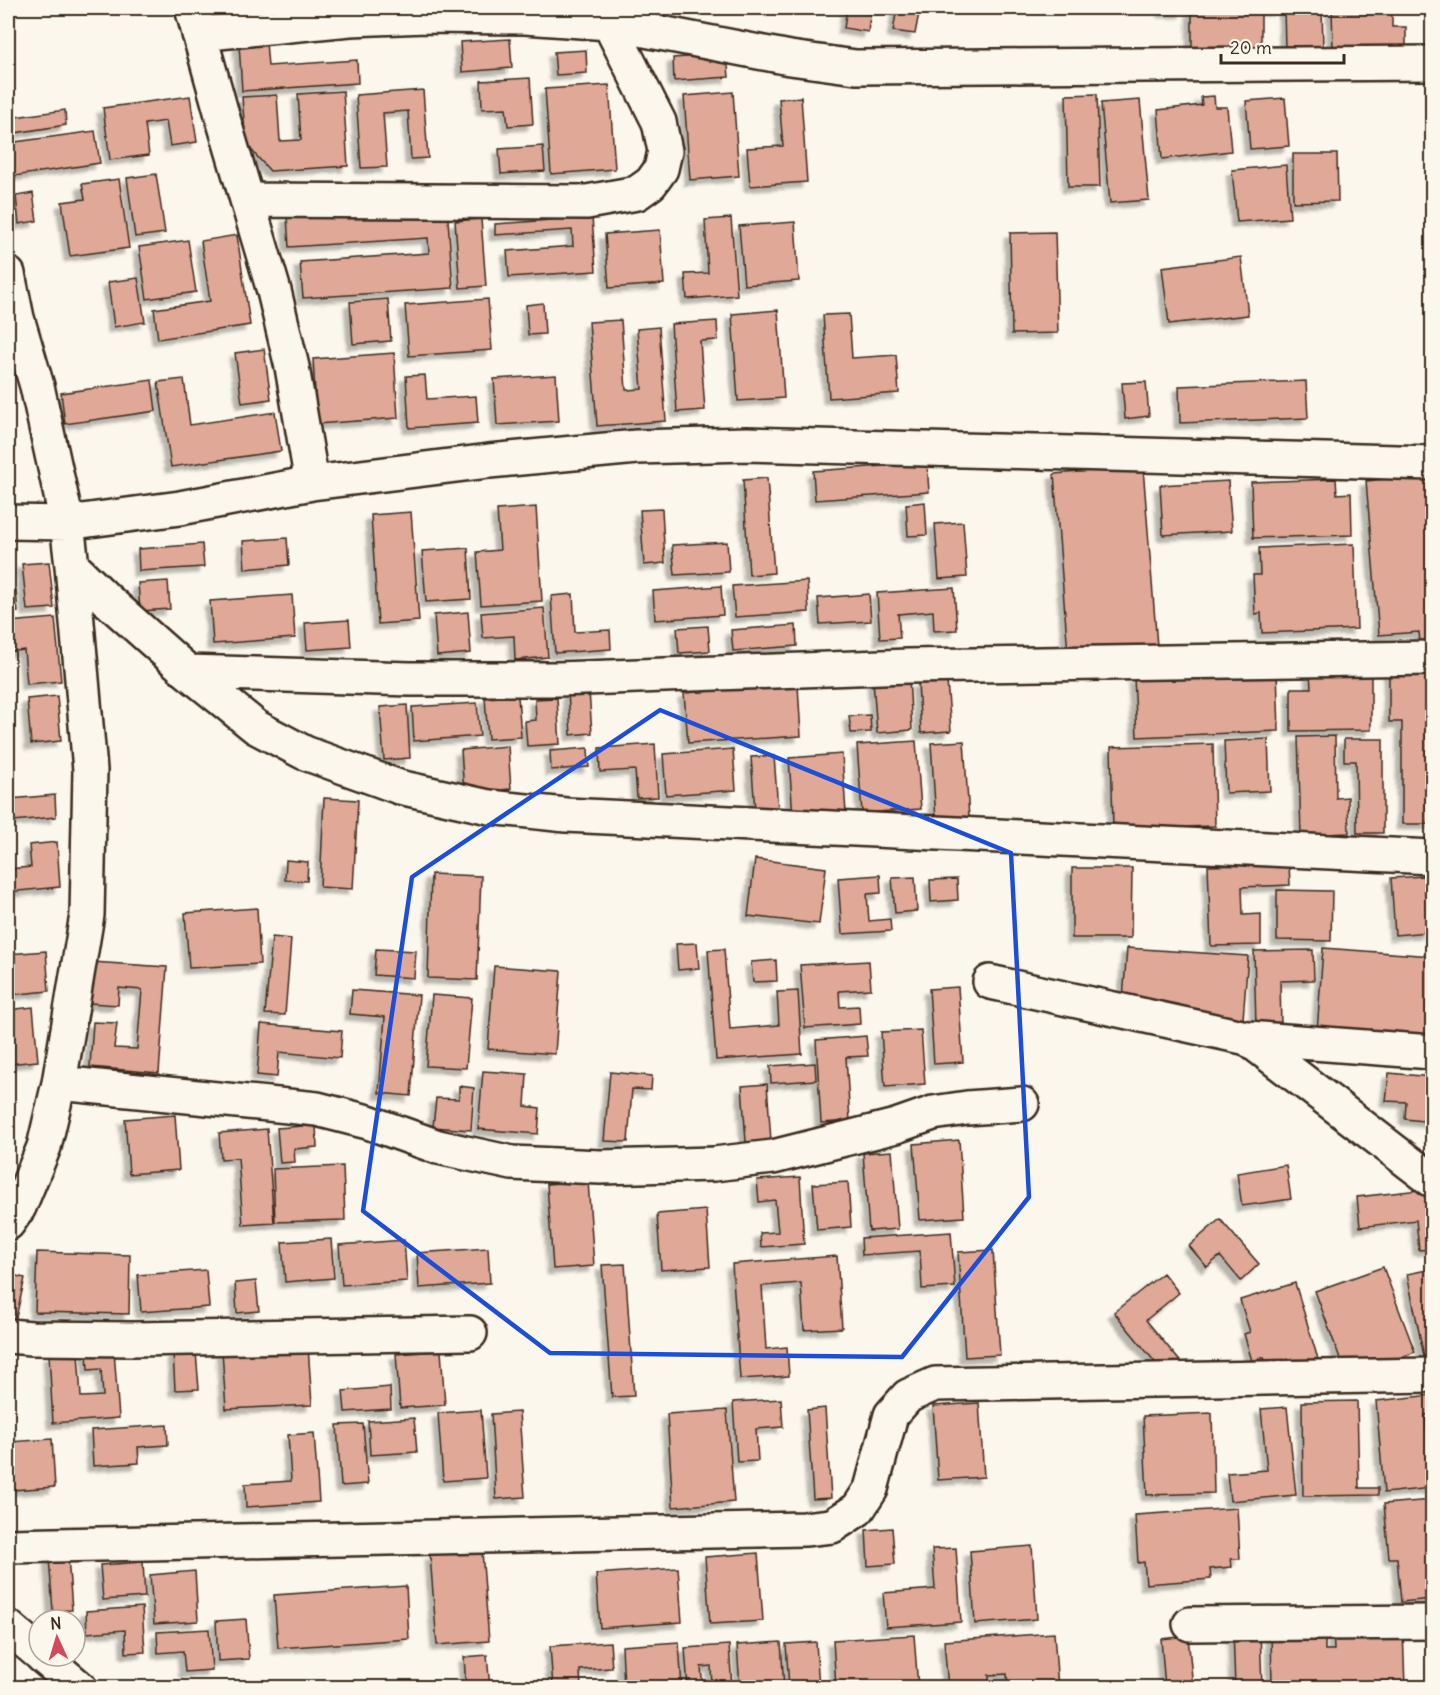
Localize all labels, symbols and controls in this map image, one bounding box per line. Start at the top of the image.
scale bar [1221,27,1344,65]
text: 20 m [1230,36,1272,59]
north arrow [27,1608,87,1668]
text: N [50,1613,62,1633]

